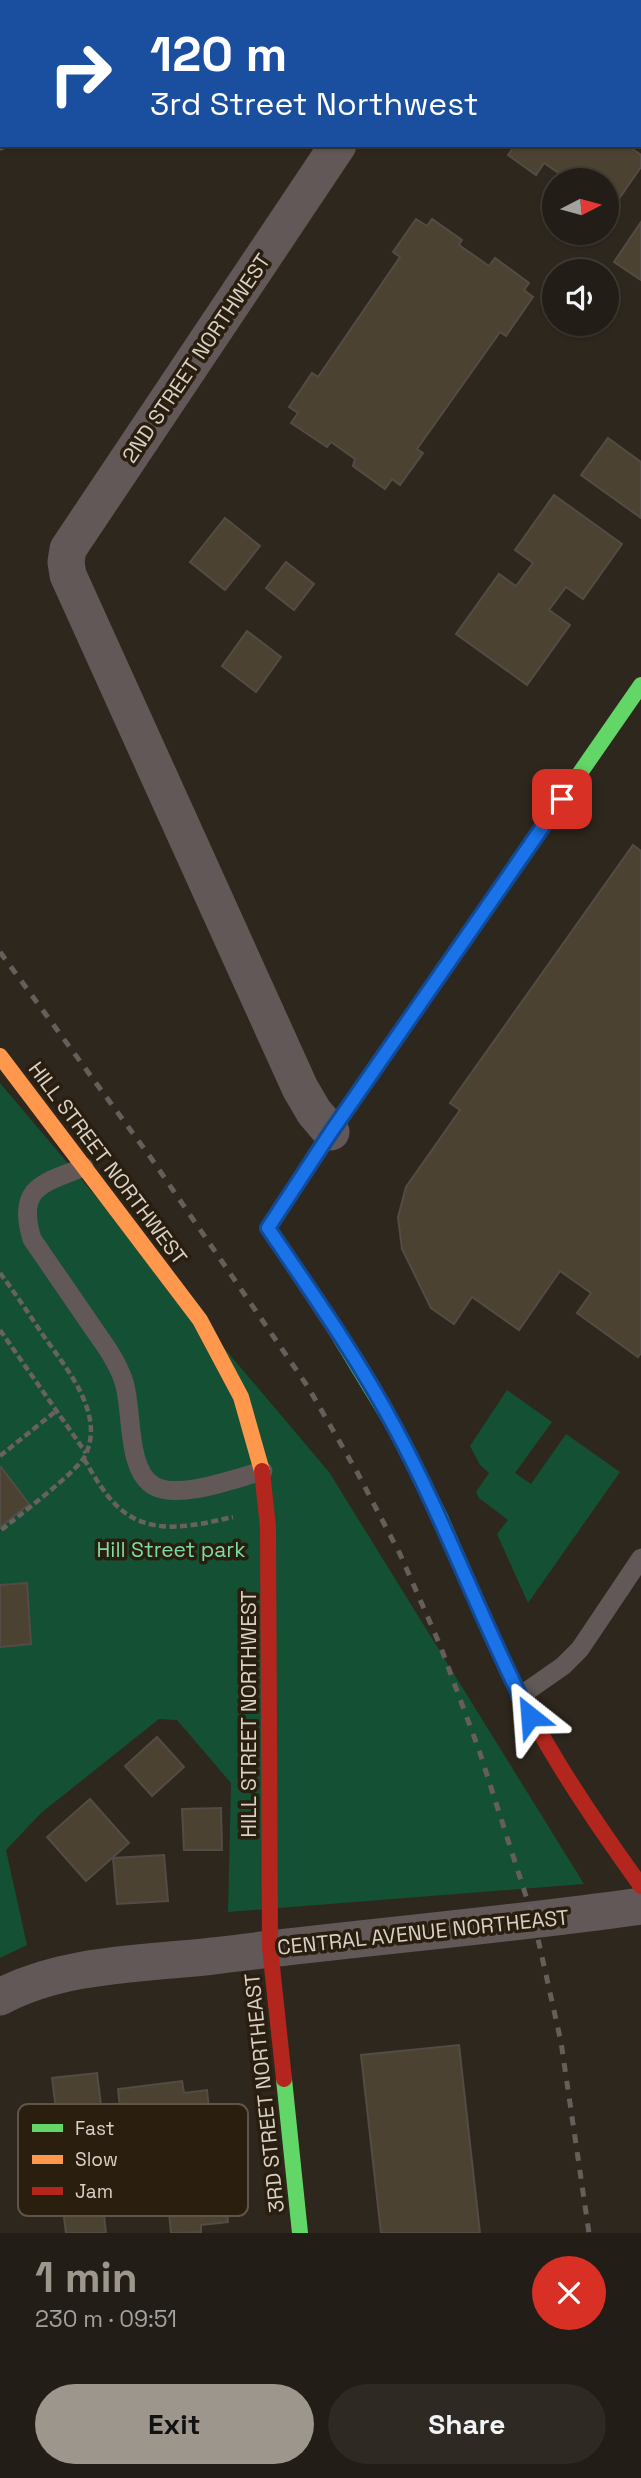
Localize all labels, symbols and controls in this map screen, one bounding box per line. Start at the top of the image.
text: 120 m [150,23,287,85]
icon: right [35,28,126,119]
text: 3rd Street Northwest [150,84,478,124]
north arrow [542,168,620,245]
map controls [542,168,619,336]
street label: 2ND STREET NORTHWEST [116,248,276,468]
button: sound [542,259,619,336]
pin [532,769,592,829]
icon: arrive [543,780,581,818]
street label: HILL STREET NORTHWEST [23,1056,193,1270]
park label: Hill Street park [97,1536,246,1563]
street label: HILL STREET NORTHWEST [235,1590,262,1838]
position arrow [493,1679,567,1753]
street label: CENTRAL AVENUE NORTHEAST [276,1903,570,1961]
street label: 3RD STREET NORTHEAST [238,1972,290,2214]
legend [18,2104,248,2216]
text: Fast [75,2116,115,2141]
text: Slow [75,2147,118,2172]
text: Jam [75,2179,113,2204]
text: 1 min [35,2251,138,2304]
button: close [532,2256,606,2330]
text: 230 m · 09:51 [35,2304,177,2334]
button: Exit [35,2384,314,2464]
button: Share [328,2384,606,2464]

